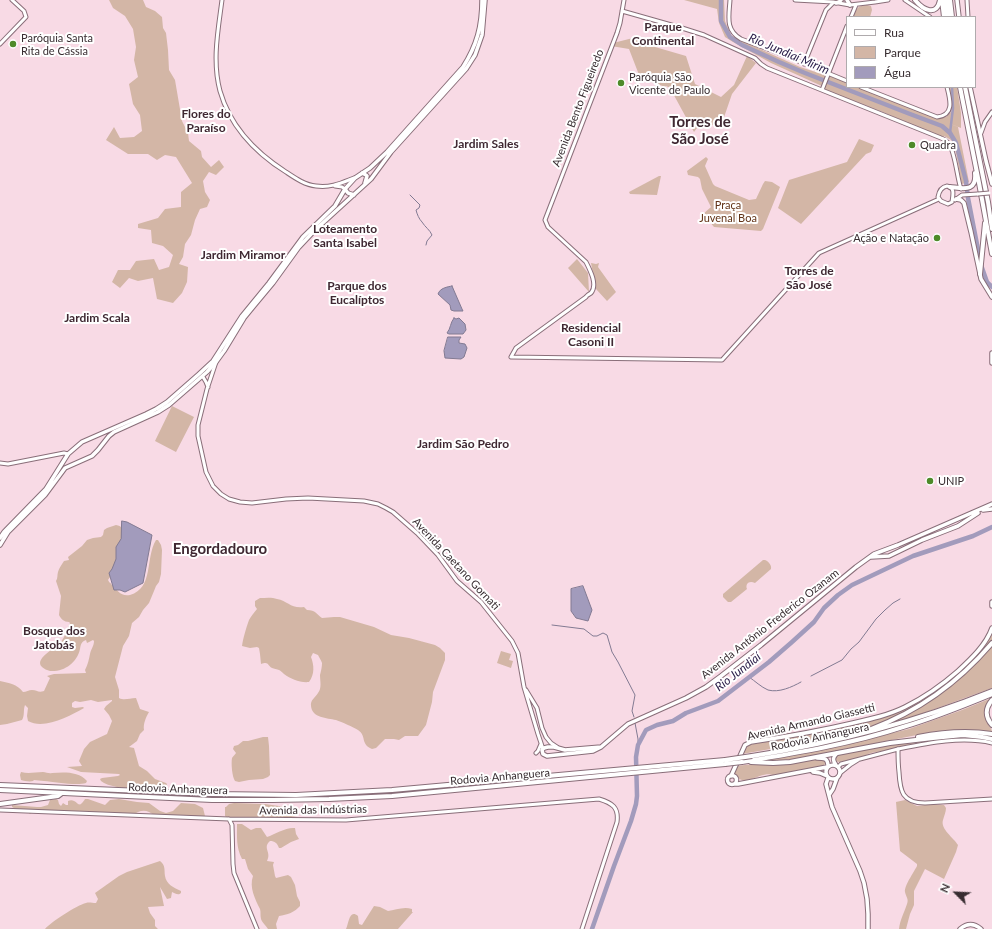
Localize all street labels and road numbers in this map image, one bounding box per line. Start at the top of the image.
street label: Avenida Bento Figueiredo [550,47,606,169]
street label: Avenida Caetano Gornati [410,515,502,613]
street label: Avenida Antônio Frederico Ozanam [699,566,841,682]
street label: Avenida Armando Giassetti [746,701,876,743]
street label: Rodovia Anhanguera [770,720,870,754]
street label: Rodovia Anhanguera [450,766,550,788]
street label: Rodovia Anhanguera [128,781,228,797]
street label: Avenida das Indústrias [259,802,367,818]

